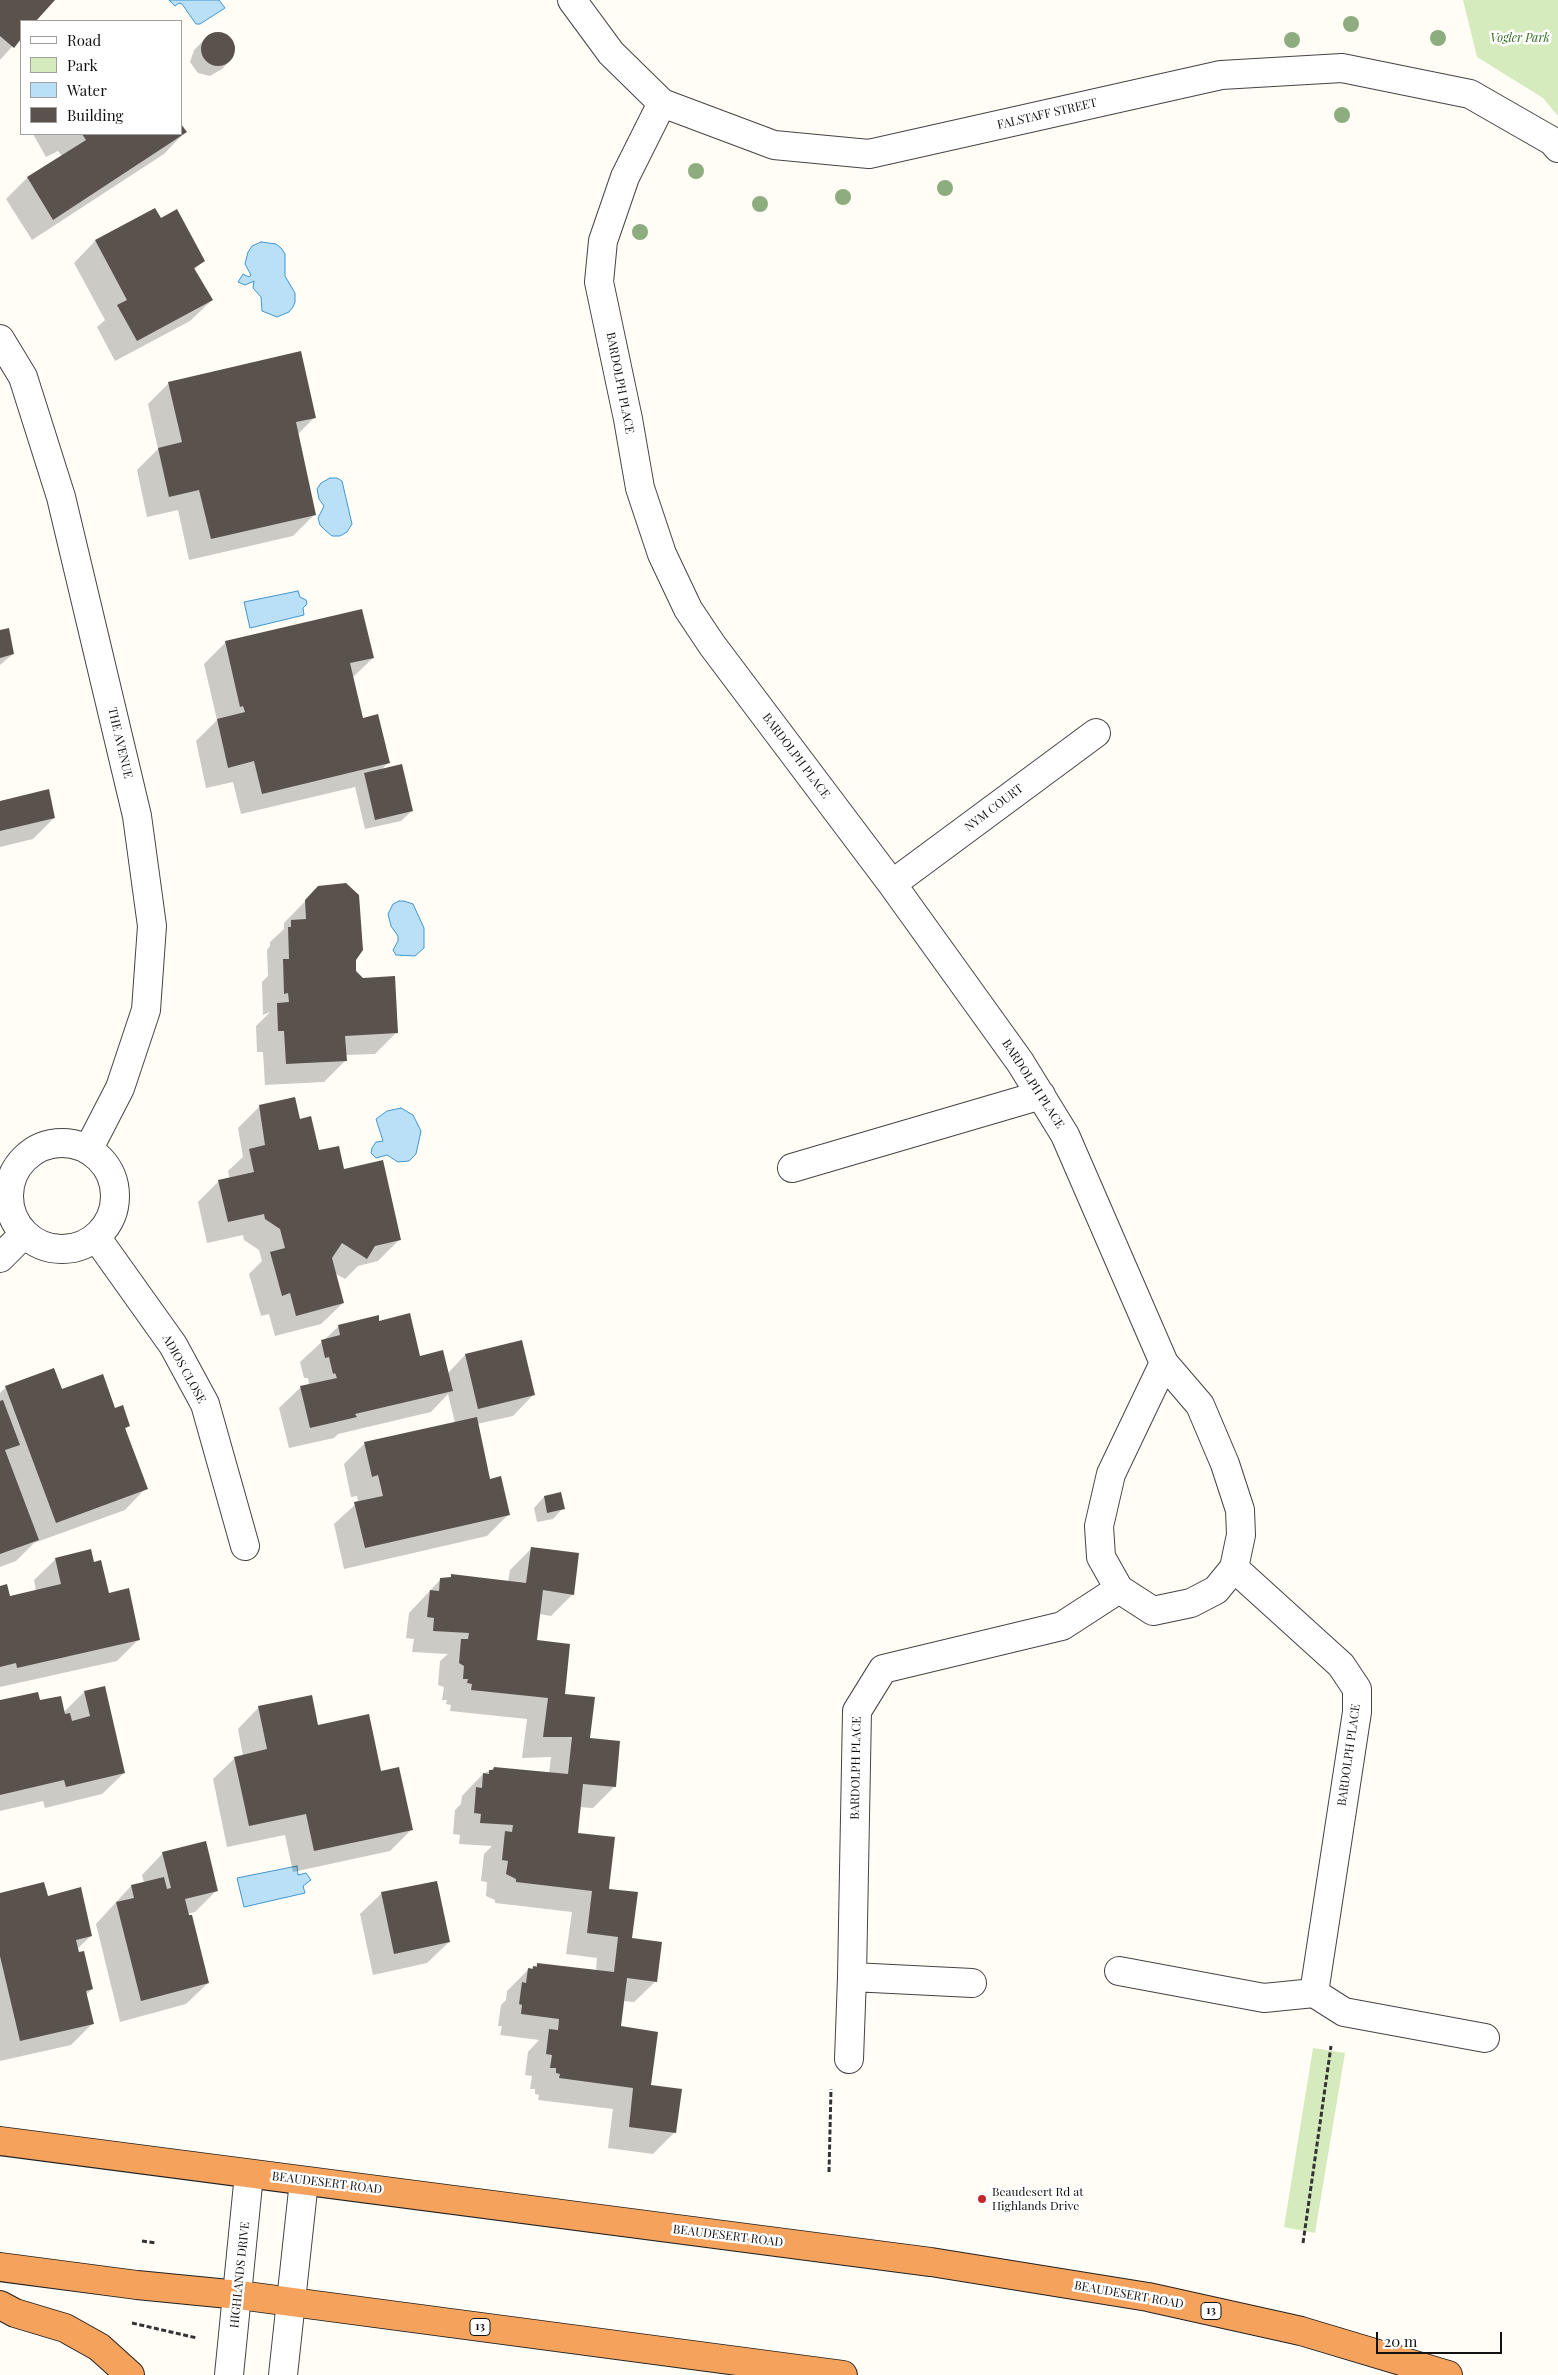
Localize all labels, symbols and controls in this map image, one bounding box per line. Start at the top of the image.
legend [20,20,182,135]
text: Road [67,30,101,50]
park label: Vogler Park [1490,31,1550,45]
text: Park [67,55,98,75]
text: Water [67,80,107,100]
street label: FALSTAFF STREET [996,96,1098,132]
text: Building [67,105,123,125]
street label: BARDOLPH PLACE [603,331,637,435]
street label: THE AVENUE [105,706,135,780]
street label: BARDOLPH PLACE [759,710,833,802]
street label: NYM COURT [962,781,1026,835]
street label: BARDOLPH PLACE [999,1037,1067,1131]
street label: ADIOS CLOSE [159,1332,209,1406]
street label: BARDOLPH PLACE [1335,1703,1363,1807]
street label: BARDOLPH PLACE [848,1716,864,1820]
street label: BEAUDESERT ROAD [271,2169,383,2197]
place label: Beaudesert Rd at Highlands Drive [992,2185,1084,2213]
marker: Beaudesert Rd at Highlands Drive [976,2193,988,2205]
street label: HIGHLANDS DRIVE [227,2221,253,2329]
street label: BEAUDESERT ROAD [672,2222,784,2250]
street label: BEAUDESERT ROAD [1073,2278,1185,2312]
road number: 13 [1201,2302,1221,2320]
road number: 13 [470,2318,490,2336]
scale bar [1378,2322,1504,2354]
text: 20 m [1384,2331,1417,2351]

